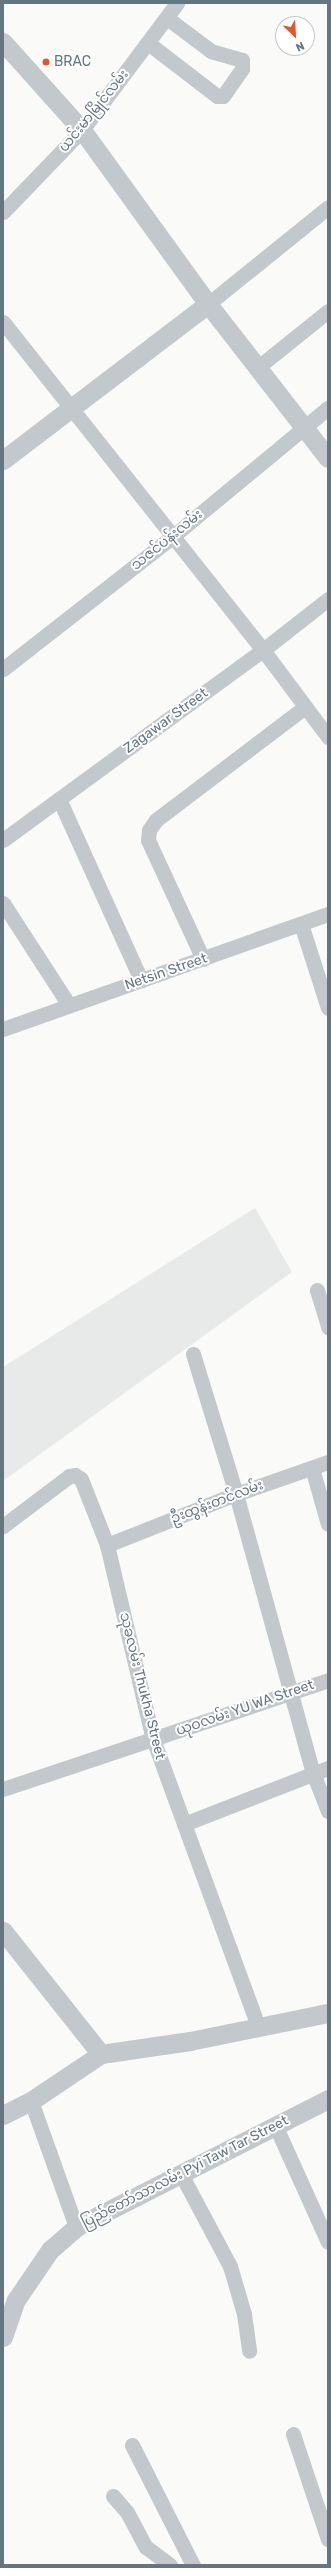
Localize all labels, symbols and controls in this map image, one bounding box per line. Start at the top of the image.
north arrow [275,16,315,56]
text: N [294,39,306,54]
place label: BRAC [54,54,91,70]
marker: BRAC [41,57,51,67]
street label: ယင်းမာမြိုင်လမ်း [56,66,132,156]
street label: သဇင်ပန်းလမ်း [128,506,206,574]
street label: Zagawar Street [121,685,211,757]
street label: Netsin Street [123,950,209,994]
street label: ဦးထွန်းတင်လမ်း [168,1477,266,1527]
street label: သုခလမ်း Thukha Street [116,1611,168,1761]
street label: ယုဝလမ်း YU WA Street [174,1676,316,1740]
street label: ပြည်တော်သာလမ်း Pyi Taw Tar Street [78,2112,292,2232]

